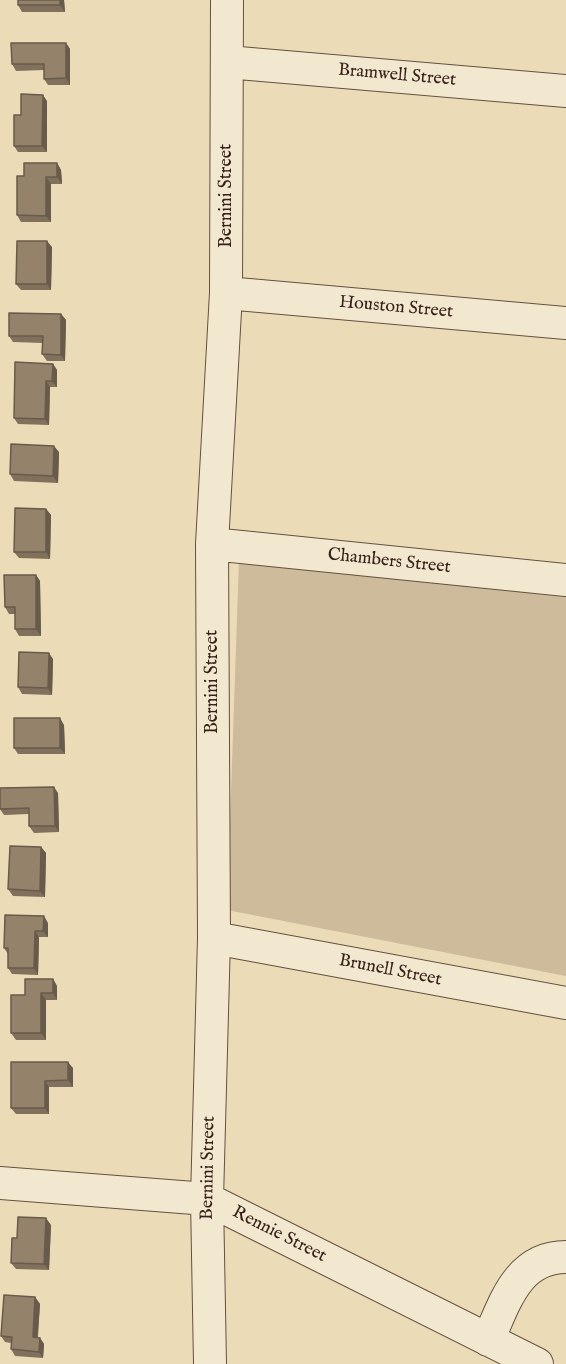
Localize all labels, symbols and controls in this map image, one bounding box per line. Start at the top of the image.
street label: Bramwell Street [337,60,457,92]
street label: Bernini Street [216,144,238,248]
street label: Houston Street [338,292,454,324]
street label: Chambers Street [326,545,452,579]
street label: Bernini Street [202,630,224,734]
street label: Brunell Street [337,950,443,992]
street label: Bernini Street [197,1116,221,1220]
street label: Rennie Street [228,1202,330,1268]

